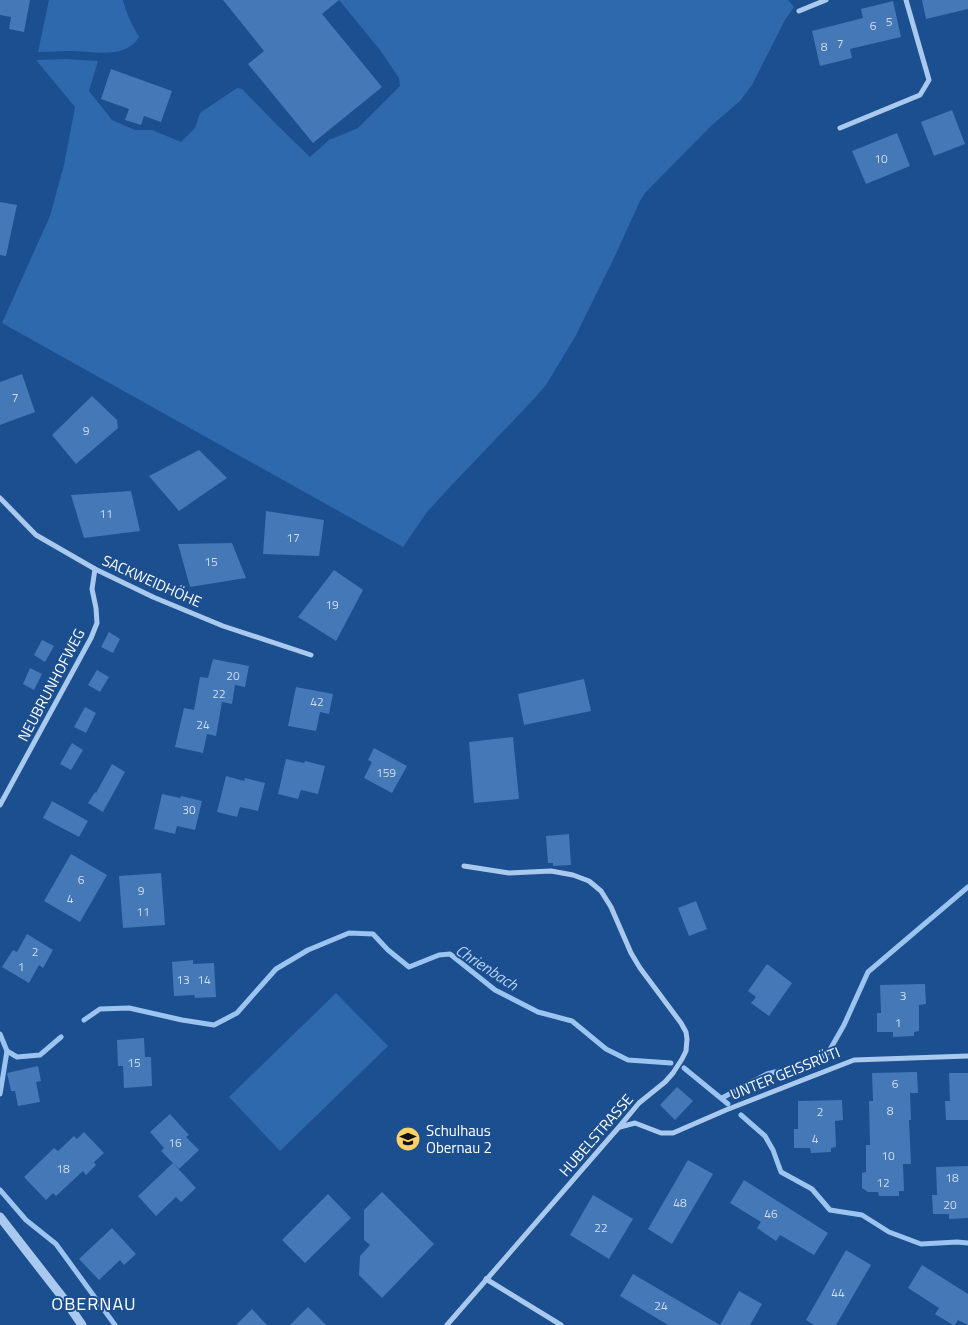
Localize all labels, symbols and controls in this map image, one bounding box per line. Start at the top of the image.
house number: 5 [886,12,893,31]
house number: 6 [870,16,877,35]
house number: 7 [837,34,843,53]
house number: 8 [821,37,828,56]
house number: 10 [874,149,888,168]
house number: 7 [12,388,18,407]
house number: 9 [83,421,90,440]
house number: 11 [99,504,113,523]
house number: 17 [286,528,300,547]
street label: SACKWEIDHÖHE [99,549,205,613]
house number: 15 [204,552,218,571]
house number: 19 [325,595,339,614]
street label: NEUBRUNHOFWEG [12,624,90,746]
house number: 20 [226,666,240,685]
house number: 22 [212,684,226,703]
house number: 42 [310,692,324,711]
house number: 24 [196,715,210,734]
house number: 159 [376,763,396,782]
house number: 30 [182,800,196,819]
house number: 6 [78,870,85,889]
house number: 9 [138,881,145,900]
house number: 4 [67,889,74,908]
house number: 11 [136,902,150,921]
water label: Chrienbach [451,938,524,997]
house number: 2 [32,942,38,961]
house number: 1 [18,957,24,976]
house number: 13 [176,970,190,989]
house number: 14 [197,970,211,989]
house number: 3 [900,986,906,1005]
house number: 1 [895,1013,901,1032]
street label: UNTER GEISSRÜTI [727,1041,843,1105]
house number: 15 [127,1053,141,1072]
house number: 6 [892,1074,899,1093]
street label: HUBELSTRASSE [554,1089,638,1181]
house number: 8 [887,1101,894,1120]
house number: 2 [817,1102,823,1121]
place label: Schulhaus Obernau 2 [426,1119,492,1159]
school or university icon: Schulhaus Obernau 2 [395,1126,421,1152]
house number: 4 [812,1129,819,1148]
house number: 16 [168,1133,182,1152]
house number: 10 [881,1146,895,1165]
house number: 18 [56,1159,70,1178]
house number: 18 [945,1168,959,1187]
house number: 12 [876,1173,890,1192]
house number: 48 [673,1193,687,1212]
house number: 20 [943,1195,957,1214]
house number: 46 [764,1204,778,1223]
house number: 22 [594,1218,608,1237]
house number: 44 [831,1283,845,1302]
district label: OBERNAU [51,1290,137,1317]
house number: 24 [654,1296,668,1315]

